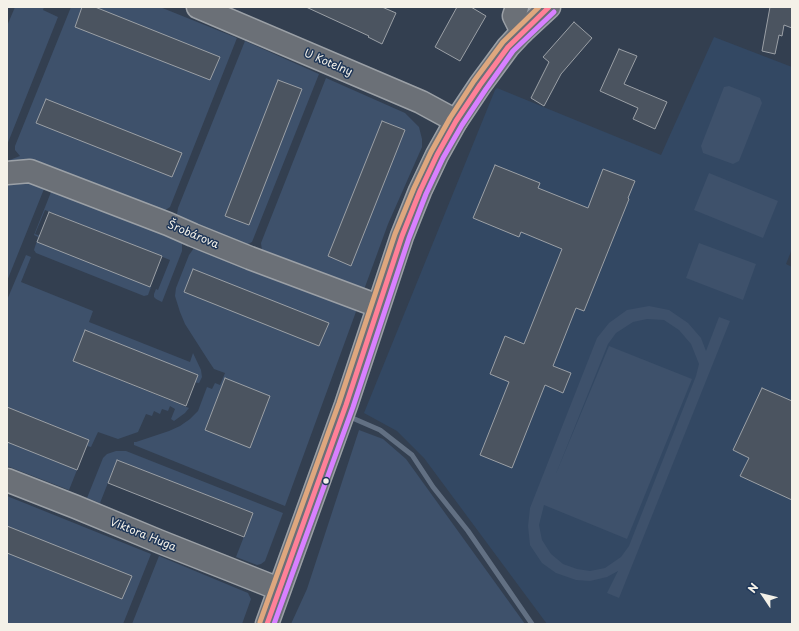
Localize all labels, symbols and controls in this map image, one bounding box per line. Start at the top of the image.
street label: U Kotelny [302,47,354,79]
street label: Šrobárova [165,218,221,252]
unlabelled marker [321,476,331,486]
street label: Viktora Huga [108,516,178,554]
north arrow [743,575,783,615]
text: N [743,579,762,596]

